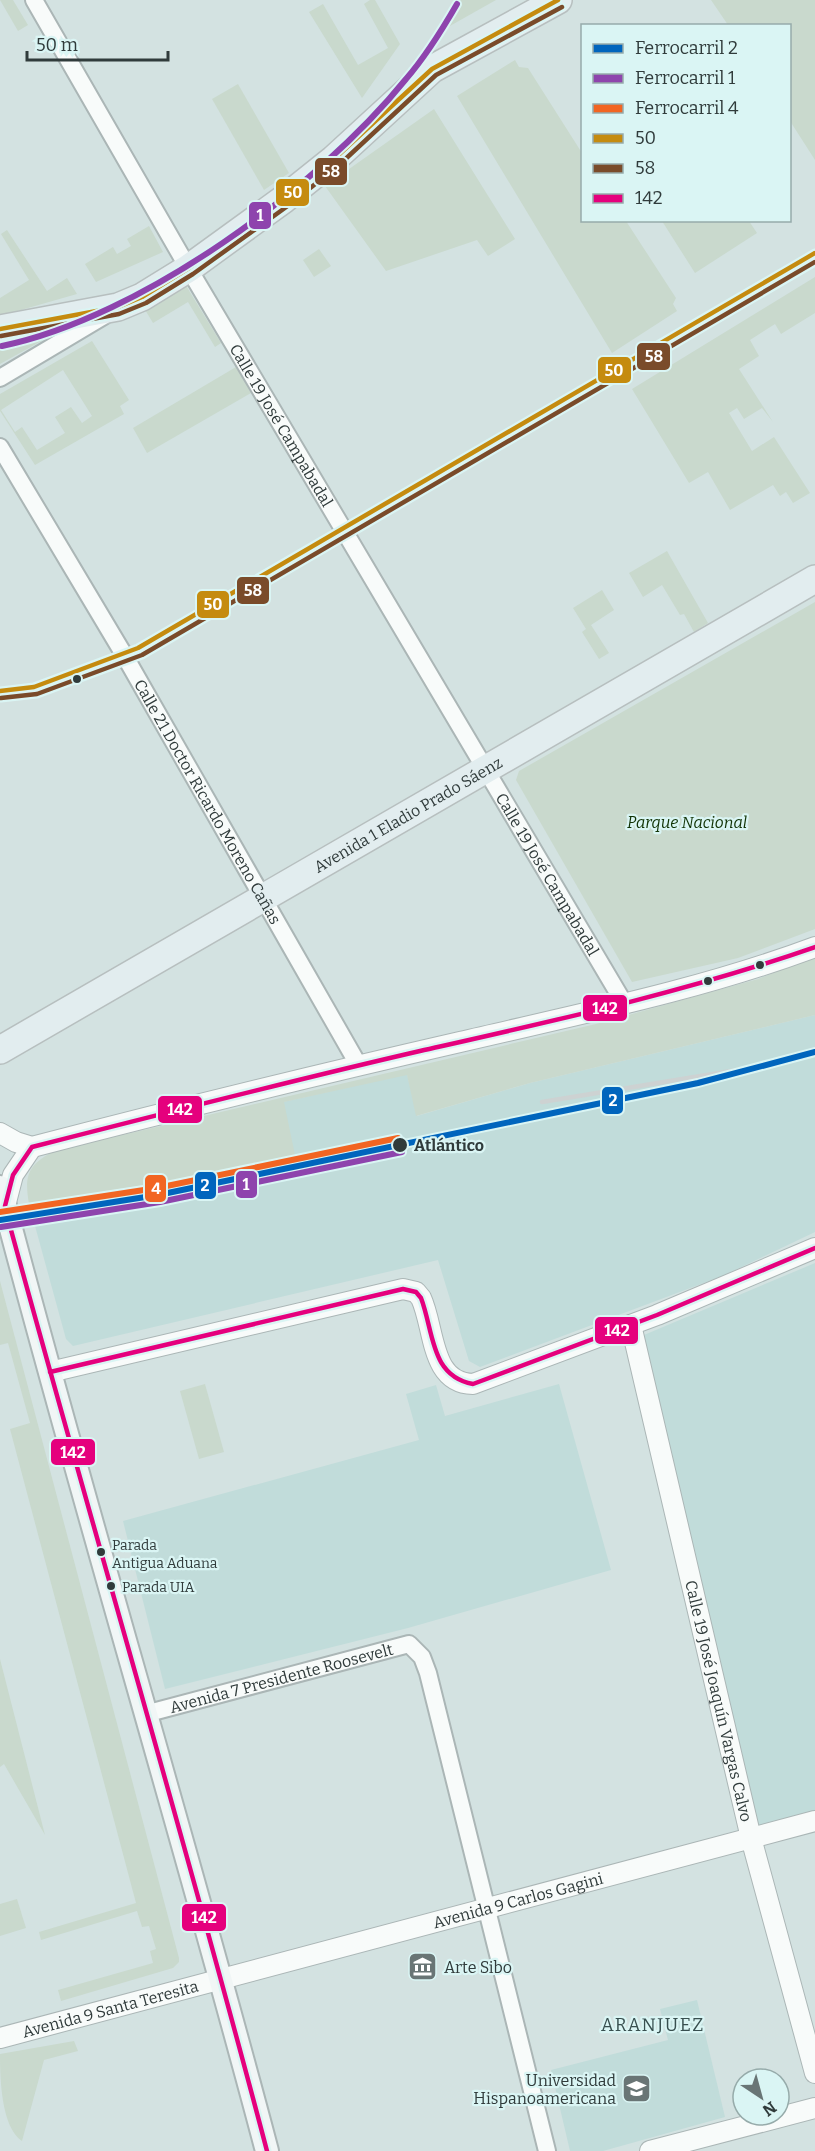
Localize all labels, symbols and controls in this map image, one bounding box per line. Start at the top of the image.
scale bar [27,24,168,62]
legend [581,24,791,222]
text: 50 m [36,34,78,56]
text: Ferrocarril 2 [635,37,738,59]
text: Ferrocarril 1 [635,67,736,89]
text: Ferrocarril 4 [635,97,739,119]
text: 50 [635,127,656,149]
line badge: 58 [314,157,348,186]
text: 58 [635,157,655,179]
text: 58 [322,162,340,181]
line badge: 50 [275,178,310,207]
text: 50 [284,183,302,202]
text: 142 [635,187,663,209]
line badge: 1 [248,201,272,230]
text: 1 [257,206,264,225]
street label: Calle 19 José Campabadal [225,341,337,511]
line badge: 58 [636,342,671,371]
text: 58 [645,347,663,366]
line badge: 50 [597,356,632,384]
text: 50 [605,361,623,380]
line badge: 58 [236,576,270,605]
text: 58 [244,581,262,600]
line badge: 50 [196,590,230,619]
text: 50 [204,595,222,614]
unlabelled marker [71,673,83,685]
street label: Calle 21 Doctor Ricardo Moreno Cañas [130,676,285,928]
street label: Avenida 1 Eladio Prado Sáenz [310,753,506,877]
street label: Calle 19 José Campabadal [492,790,603,960]
park label: Parque Nacional [627,813,747,832]
unlabelled marker [754,959,766,971]
unlabelled marker [702,975,714,987]
line badge: 142 [582,994,628,1022]
text: 142 [592,999,618,1018]
line badge: 2 [601,1086,624,1115]
text: 2 [608,1091,618,1110]
line badge: 142 [157,1095,203,1124]
text: 142 [167,1100,193,1119]
marker: Atlántico [391,1136,409,1154]
place label: Atlántico [414,1136,484,1155]
line badge: 1 [235,1170,258,1199]
line badge: 2 [194,1171,217,1200]
line badge: 4 [144,1174,167,1203]
text: 1 [243,1175,250,1194]
text: 2 [200,1176,210,1195]
text: 4 [151,1179,161,1198]
line badge: 142 [594,1316,639,1345]
text: 142 [604,1321,630,1340]
line badge: 142 [50,1438,96,1466]
text: 142 [60,1443,86,1462]
place label: Parada Antigua Aduana [112,1537,218,1572]
marker: Parada Antigua Aduana [95,1546,107,1558]
street label: Calle 19 José Joaquín Vargas Calvo [681,1578,756,1824]
place label: Parada UIA [122,1579,195,1596]
marker: Parada UIA [105,1580,117,1592]
street label: Avenida 7 Presidente Roosevelt [168,1640,395,1717]
street label: Avenida 9 Carlos Gagini [431,1869,605,1932]
line badge: 142 [181,1903,227,1932]
text: 142 [191,1908,217,1927]
museum icon: Arte Sibo [407,1951,439,1983]
place label: Arte Sibo [444,1958,512,1977]
street label: Avenida 9 Santa Teresita [20,1977,201,2042]
district label: ARANJUEZ [601,2014,705,2036]
north arrow [731,2067,791,2127]
place label: Universidad Hispanoamericana [473,2071,617,2108]
school or university icon: Universidad Hispanoamericana [621,2073,653,2105]
text: N [759,2097,780,2120]

